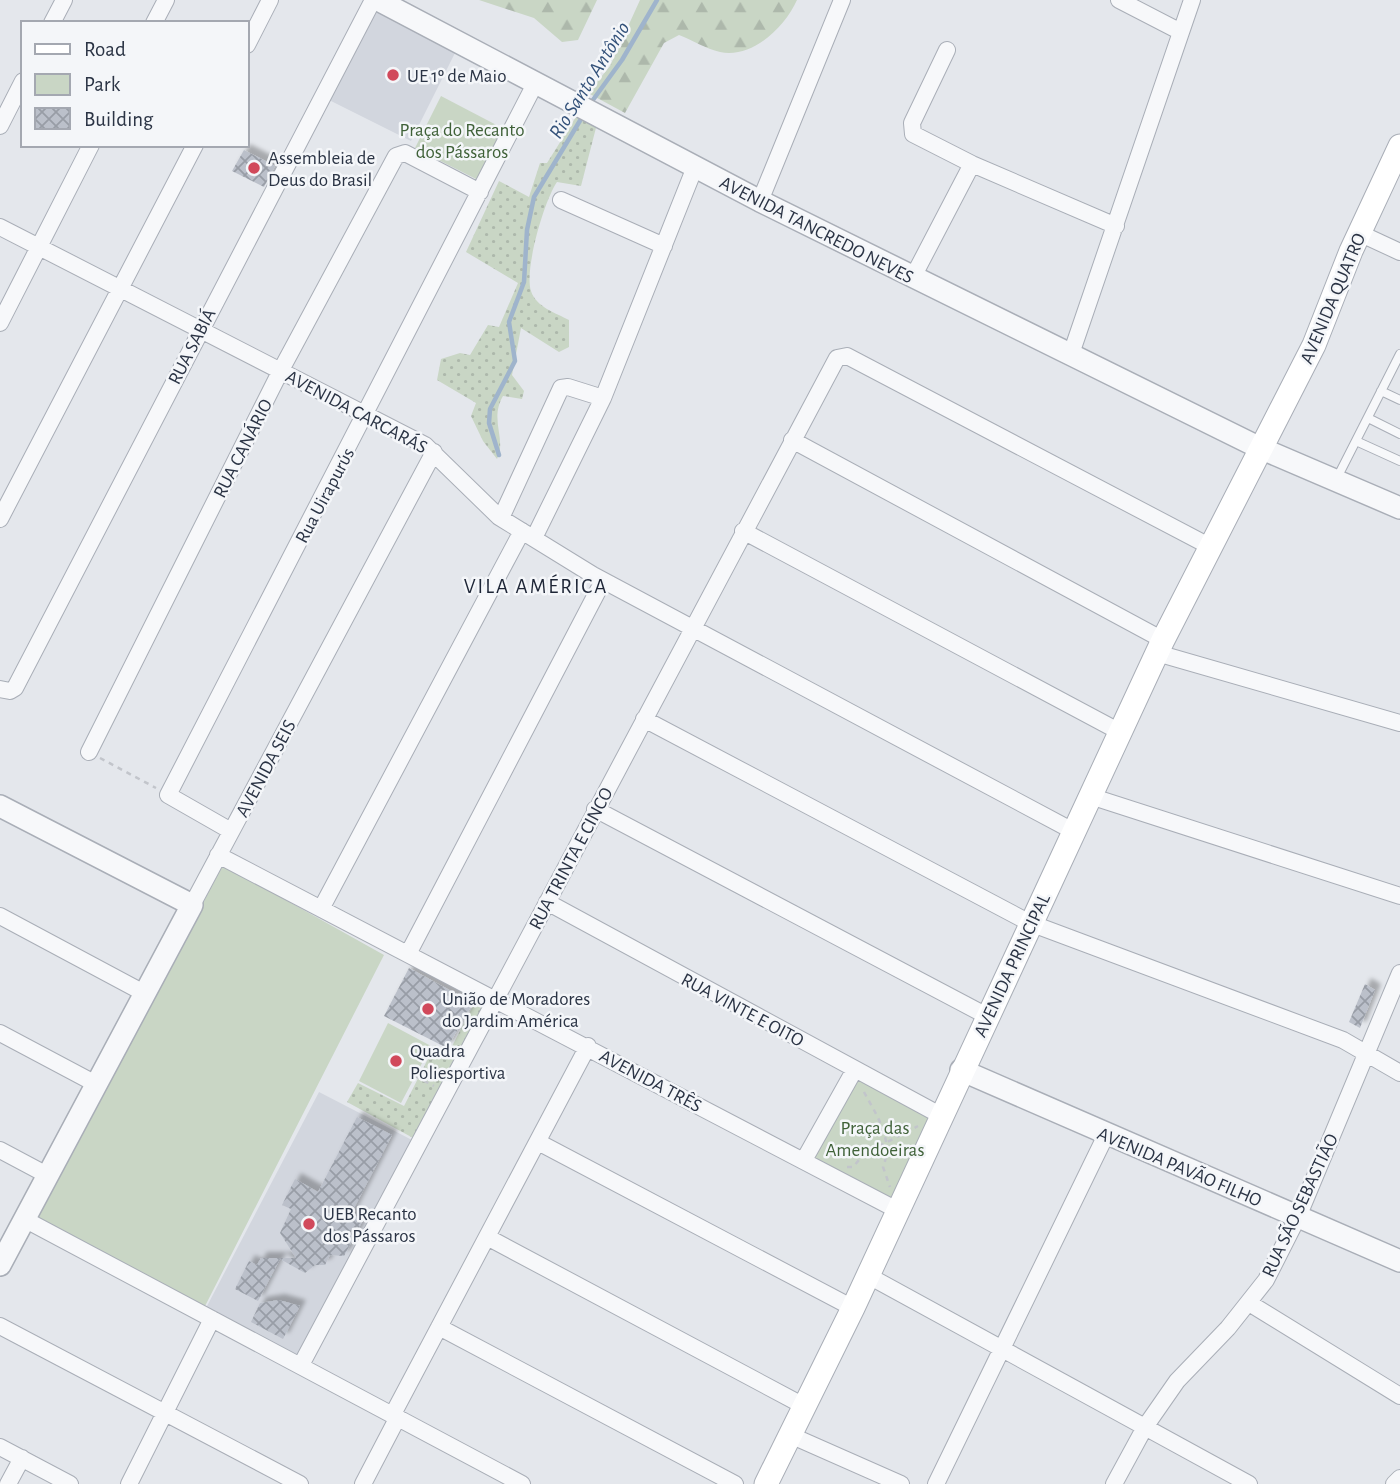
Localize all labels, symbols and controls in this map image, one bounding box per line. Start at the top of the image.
water label: Rio Santo Antônio [545,18,634,142]
legend [21,21,248,147]
text: Road [84,39,126,60]
marker: UE 1º de Maio [385,67,401,83]
place label: UE 1º de Maio [407,67,507,86]
text: Park [84,74,121,95]
text: Building [84,109,154,130]
park label: Praça do Recanto dos Pássaros [400,121,524,162]
place label: Assembleia de Deus do Brasil [268,149,375,190]
marker: Assembleia de Deus do Brasil [246,160,262,176]
street label: AVENIDA TANCREDO NEVES [716,173,916,288]
street label: AVENIDA QUATRO [1297,230,1369,367]
street label: RUA SABIÁ [163,305,219,388]
street label: AVENIDA CARCARÁS [282,365,431,458]
street label: RUA CANÁRIO [209,395,276,501]
street label: Rua Uirapurύs [292,445,358,546]
district label: VILA AMÉRICA [464,574,608,597]
street label: AVENIDA SEIS [233,717,300,820]
street label: RUA TRINTA E CINCO [526,785,617,933]
street label: AVENIDA PRINCIPAL [971,891,1054,1040]
street label: RUA VINTE E OITO [678,970,807,1051]
place label: União de Moradores do Jardim América [442,990,590,1031]
marker: União de Moradores do Jardim América [420,1001,436,1017]
place label: Quadra Poliesportiva [410,1042,506,1083]
street label: AVENIDA TRÊS [596,1045,705,1116]
marker: Quadra Poliesportiva [388,1053,404,1069]
park label: Praça das Amendoeiras [826,1119,924,1160]
street label: AVENIDA PAVÃO FILHO [1095,1122,1265,1211]
street label: RUA SÃO SEBASTIÃO [1257,1130,1342,1280]
place label: UEB Recanto dos Pássaros [323,1205,417,1246]
marker: UEB Recanto dos Pássaros [301,1216,317,1232]

